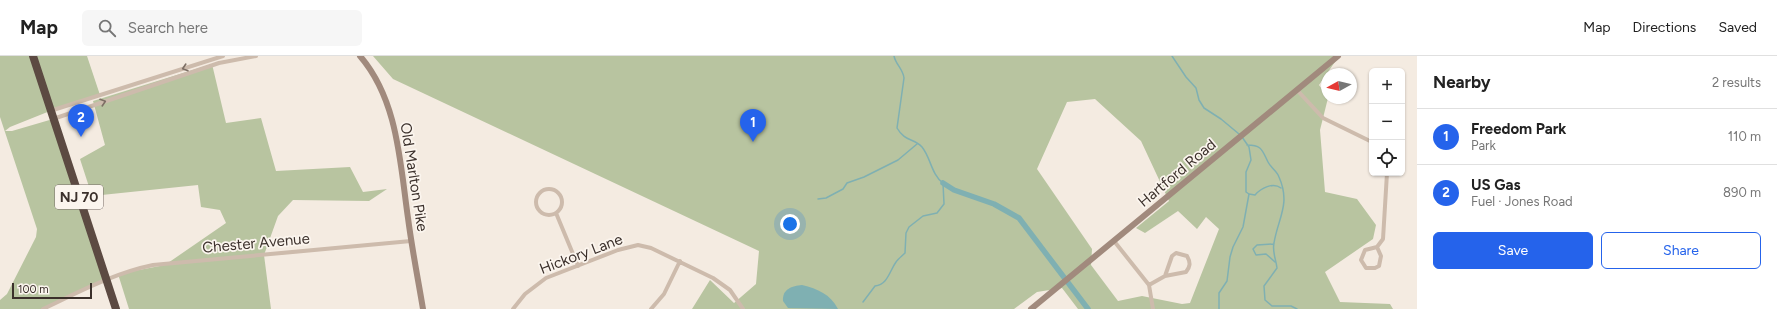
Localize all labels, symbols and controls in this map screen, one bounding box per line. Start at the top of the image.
search box [82,10,362,46]
text: Map [20,16,58,39]
icon: search [96,17,118,39]
text: Search here [128,19,208,37]
text: Map [1583,19,1611,36]
text: Directions [1633,19,1696,36]
text: Saved [1718,19,1757,36]
one-way arrow [182,63,189,72]
north arrow [1321,68,1357,104]
map controls [1369,68,1405,176]
button: + [1369,68,1405,104]
text: Nearby [1433,72,1491,92]
text: 2 results [1712,75,1761,90]
one-way arrow [99,98,106,107]
pin: 2 [68,104,94,137]
button: − [1369,104,1405,140]
pin: 1 [740,109,766,142]
text: Freedom Park [1471,120,1566,138]
street label: Old Marlton Pike [397,121,431,233]
text: 1 [1443,129,1449,144]
text: 110 m [1728,129,1761,144]
street label: Hartford Road [1134,135,1220,211]
text: Park [1471,138,1496,153]
button: locate [1369,140,1405,176]
text: US Gas [1471,176,1520,194]
road number: NJ 70 [55,185,103,209]
text: 2 [1442,185,1450,200]
text: 890 m [1723,185,1761,200]
text: Fuel · Jones Road [1471,194,1573,209]
your location [780,214,800,234]
street label: Chester Avenue [202,229,310,257]
street label: Hickory Lane [537,230,625,278]
button: Save [1433,232,1593,269]
button: Share [1601,232,1761,269]
scale bar [12,281,92,300]
text: 100 m [18,283,49,296]

